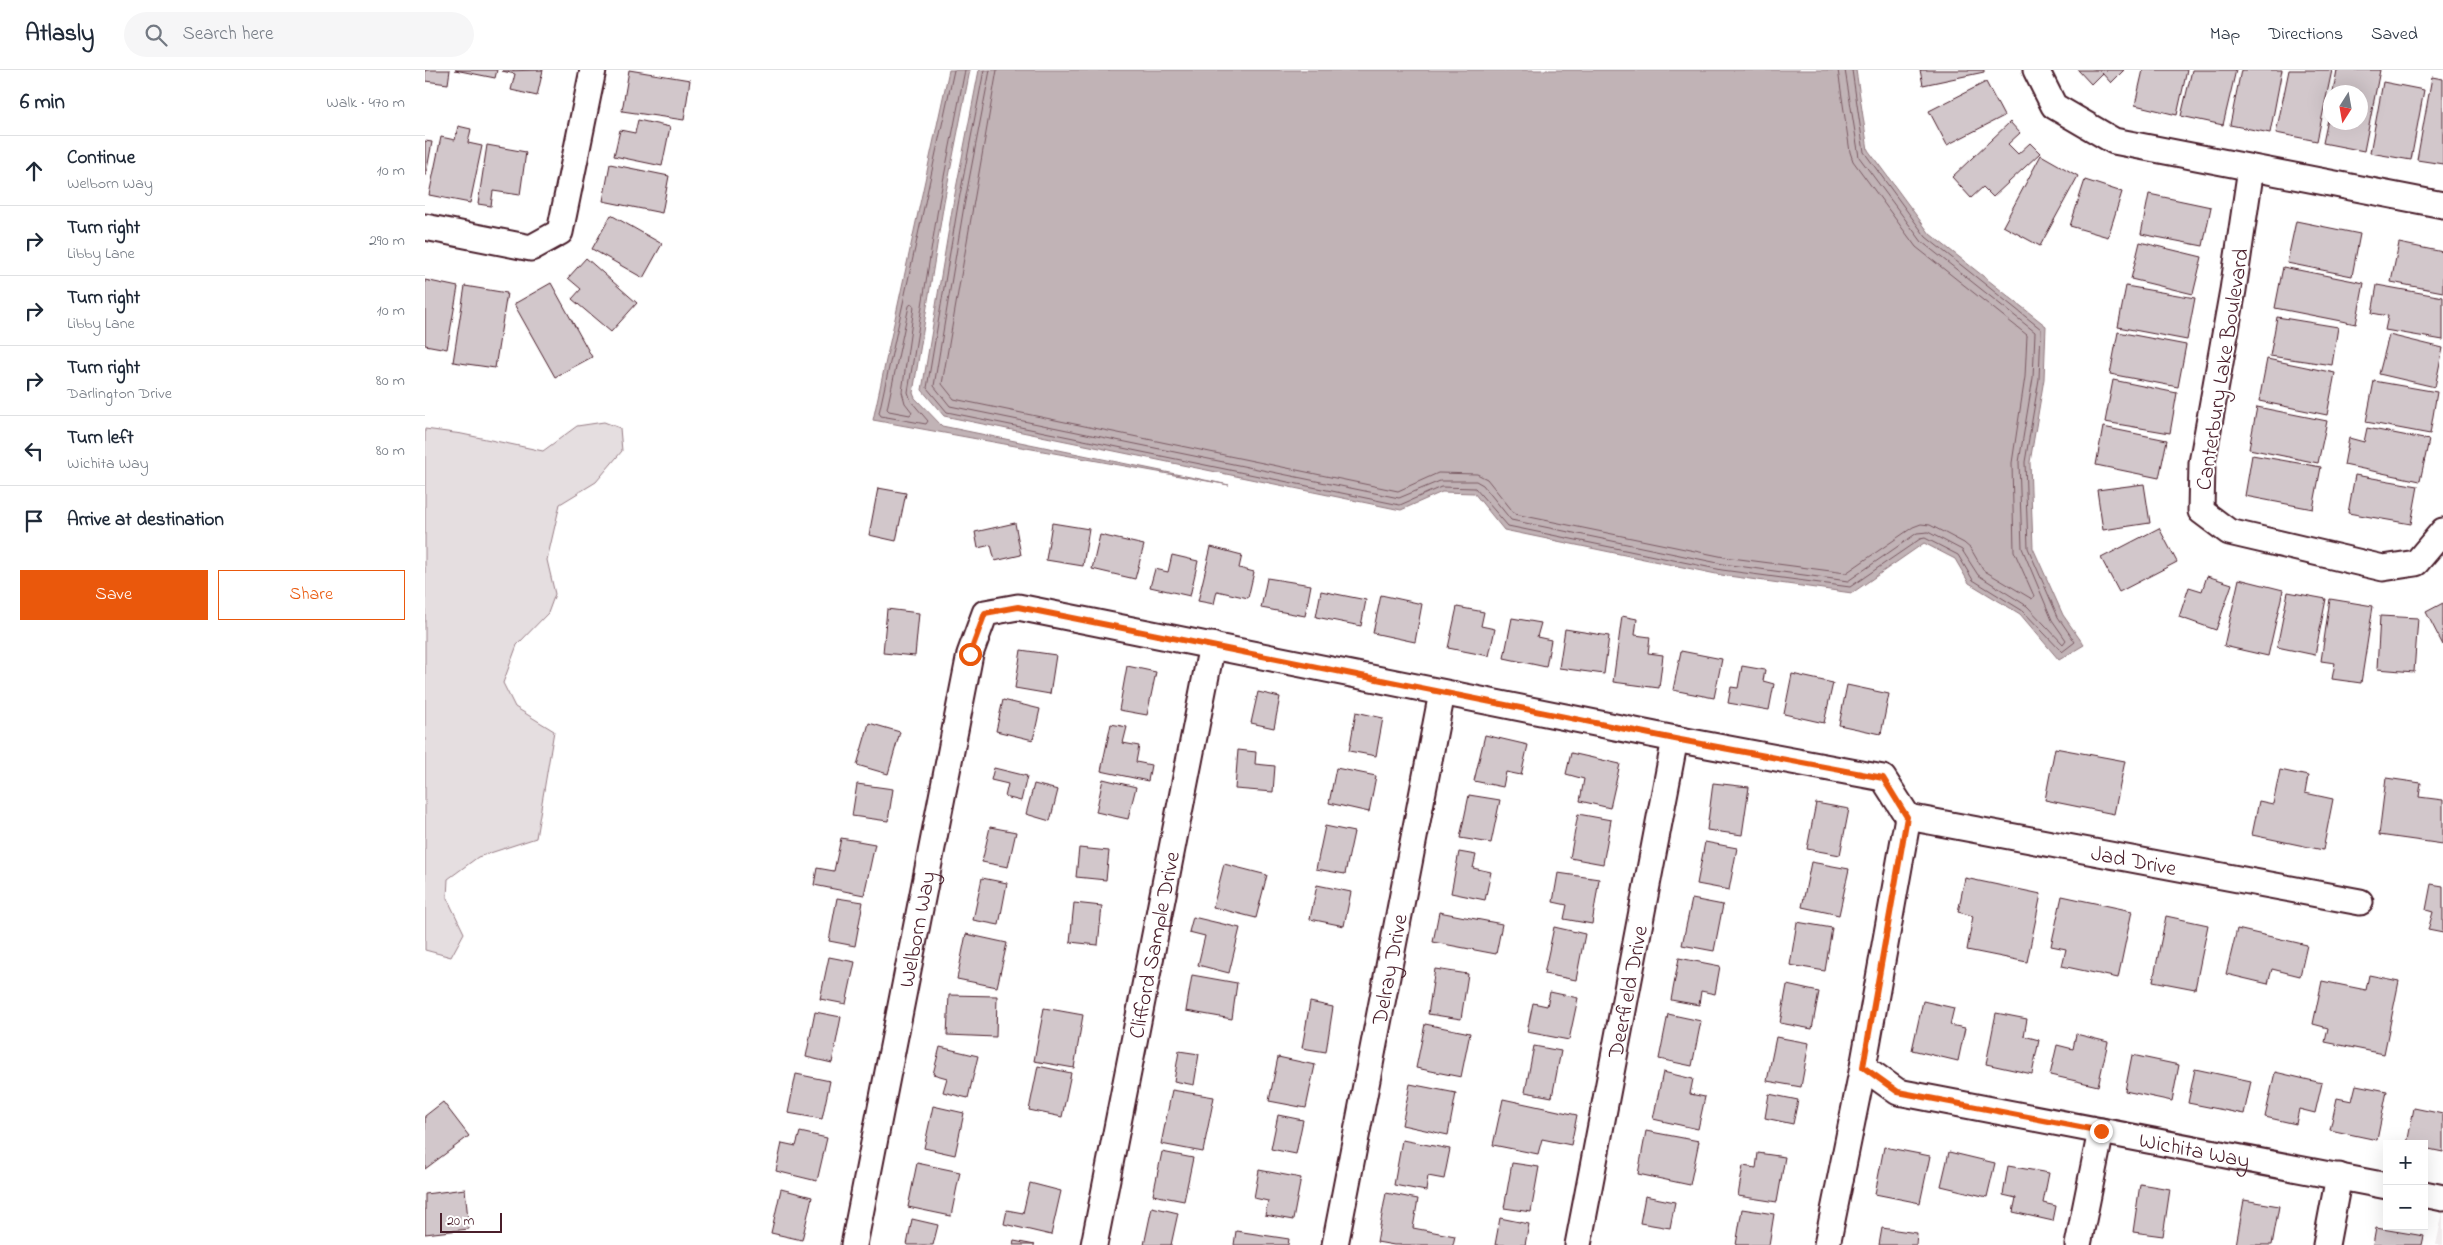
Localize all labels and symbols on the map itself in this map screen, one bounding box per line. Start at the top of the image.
north arrow [2323,85,2368,130]
street label: Canterbury Lake Boulevard [2189,246,2260,493]
route start [959,643,982,666]
street label: Jad Drive [2088,839,2179,886]
street label: Clifford Sample Drive [1122,849,1190,1042]
street label: Welborn Way [892,869,947,991]
street label: Delray Drive [1365,911,1418,1029]
street label: Deerfield Drive [1601,923,1658,1062]
route end [2090,1120,2113,1143]
street label: Wichita Way [2136,1126,2252,1179]
scale bar [440,1210,503,1233]

